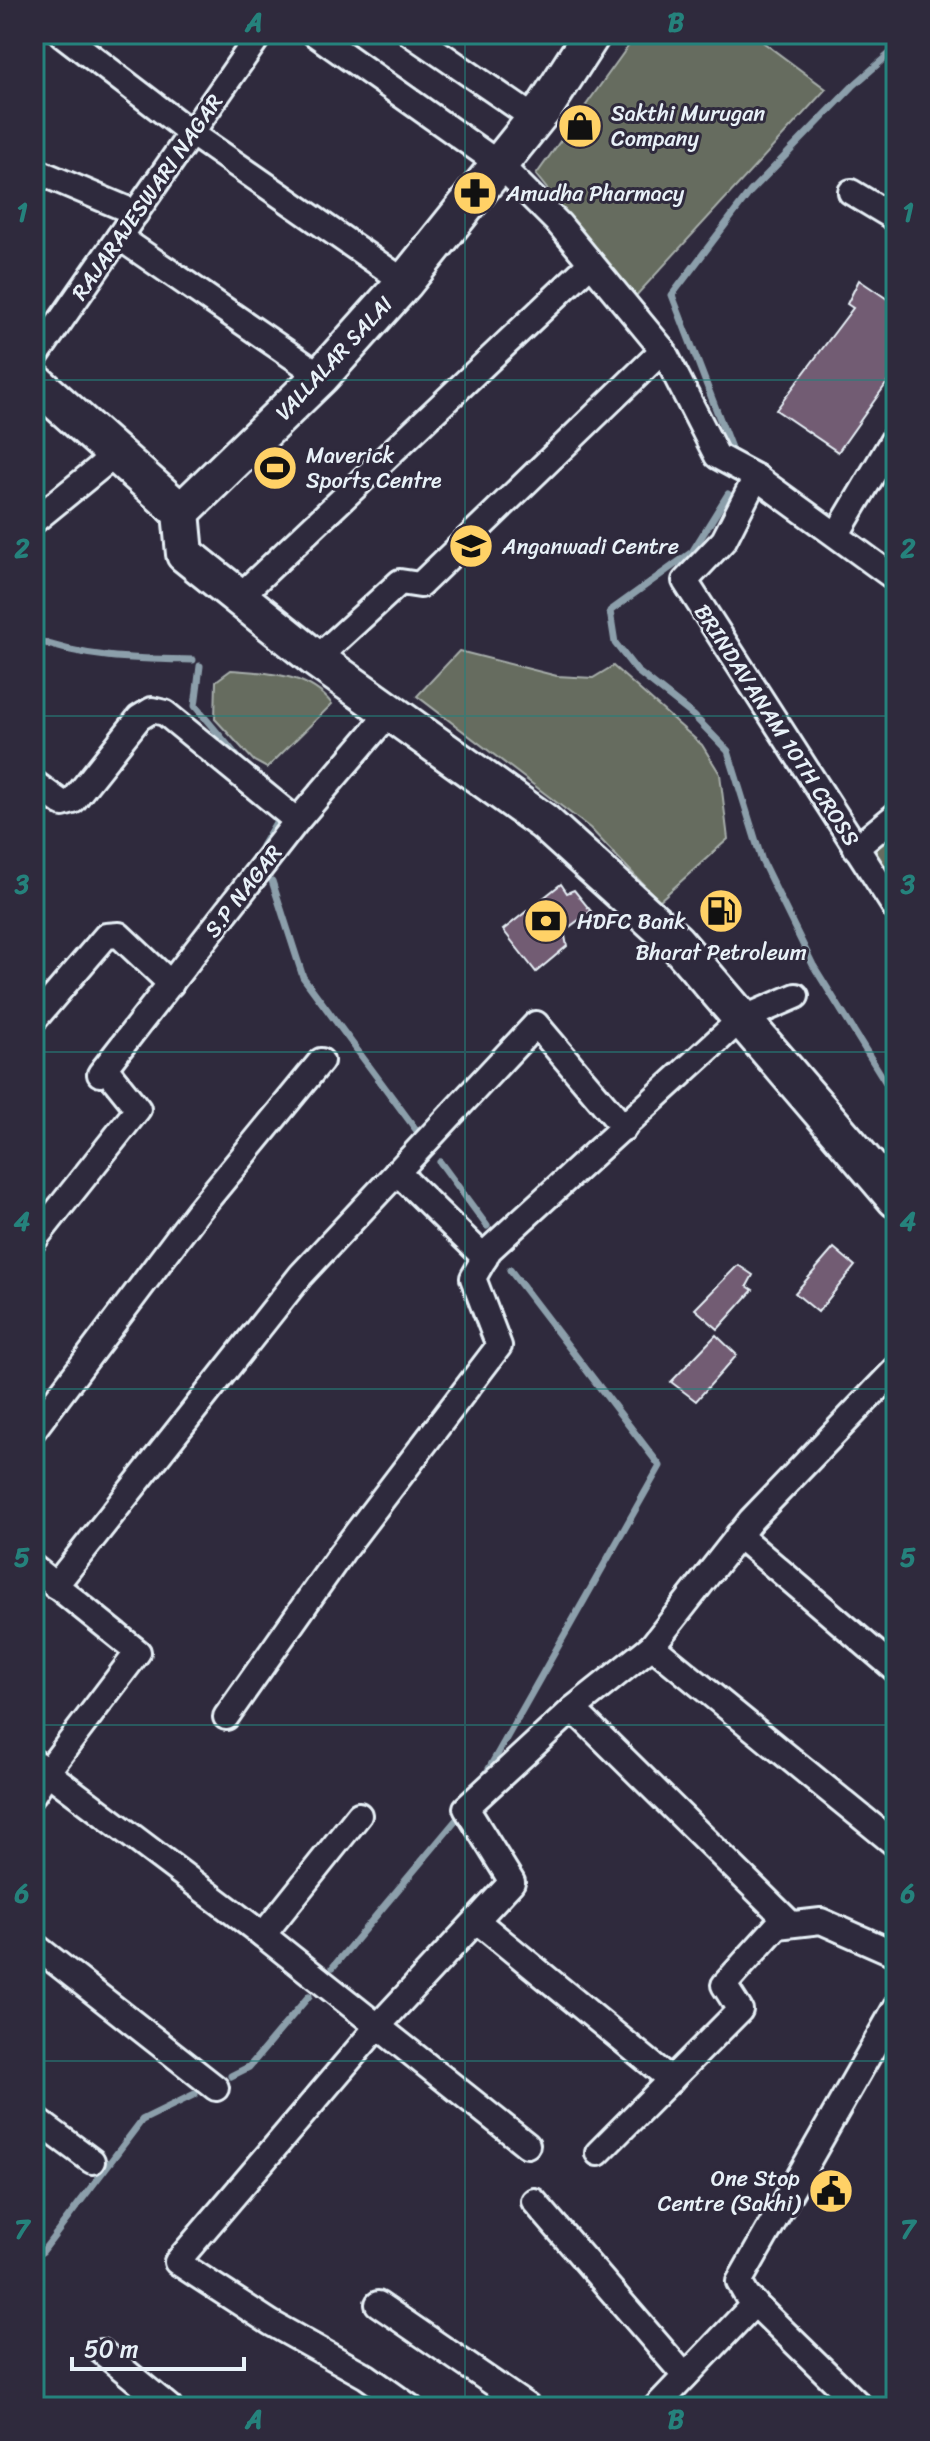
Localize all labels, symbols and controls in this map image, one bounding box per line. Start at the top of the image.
text: A [244,0,263,45]
text: B [668,0,685,45]
street label: RAJARAJESWARI NAGAR [61,85,233,309]
place label: Sakthi Murugan Company [611,94,765,158]
shop icon: Sakthi Murugan Company [556,102,604,150]
pharmacy icon: Amudha Pharmacy [451,169,499,217]
place label: Amudha Pharmacy [505,174,685,213]
text: 1 [16,189,28,235]
text: 1 [902,189,914,235]
street label: VALLALAR SALAI [265,286,403,430]
place label: Maverick Sports Centre [306,436,442,500]
sports icon: Maverick Sports Centre [251,444,299,492]
school or university icon: Anganwadi Centre [447,522,495,570]
text: 2 [13,525,30,571]
text: 2 [899,525,916,571]
place label: Anganwadi Centre [501,527,679,566]
street label: BRINDAVANAM 10TH CROSS [684,596,871,854]
street label: S.P NAGAR [194,836,292,946]
text: 3 [14,861,30,907]
text: 3 [900,861,916,907]
fuel station icon: Bharat Petroleum [697,887,745,935]
bank icon: HDFC Bank [522,897,570,945]
place label: HDFC Bank [577,902,686,941]
place label: Bharat Petroleum [635,933,807,972]
text: 4 [14,1198,30,1244]
text: 4 [900,1198,916,1244]
text: 5 [14,1534,30,1580]
text: 5 [900,1534,916,1580]
text: 6 [14,1870,30,1916]
text: 6 [900,1870,916,1916]
place label: One Stop Centre (Sakhi) [658,2159,801,2223]
public building icon: One Stop Centre (Sakhi) [807,2167,855,2215]
text: 7 [15,2206,32,2252]
text: 7 [901,2206,918,2252]
scale bar [72,2321,244,2371]
text: 50 m [84,2328,139,2370]
text: A [244,2396,263,2441]
text: B [668,2396,685,2441]

